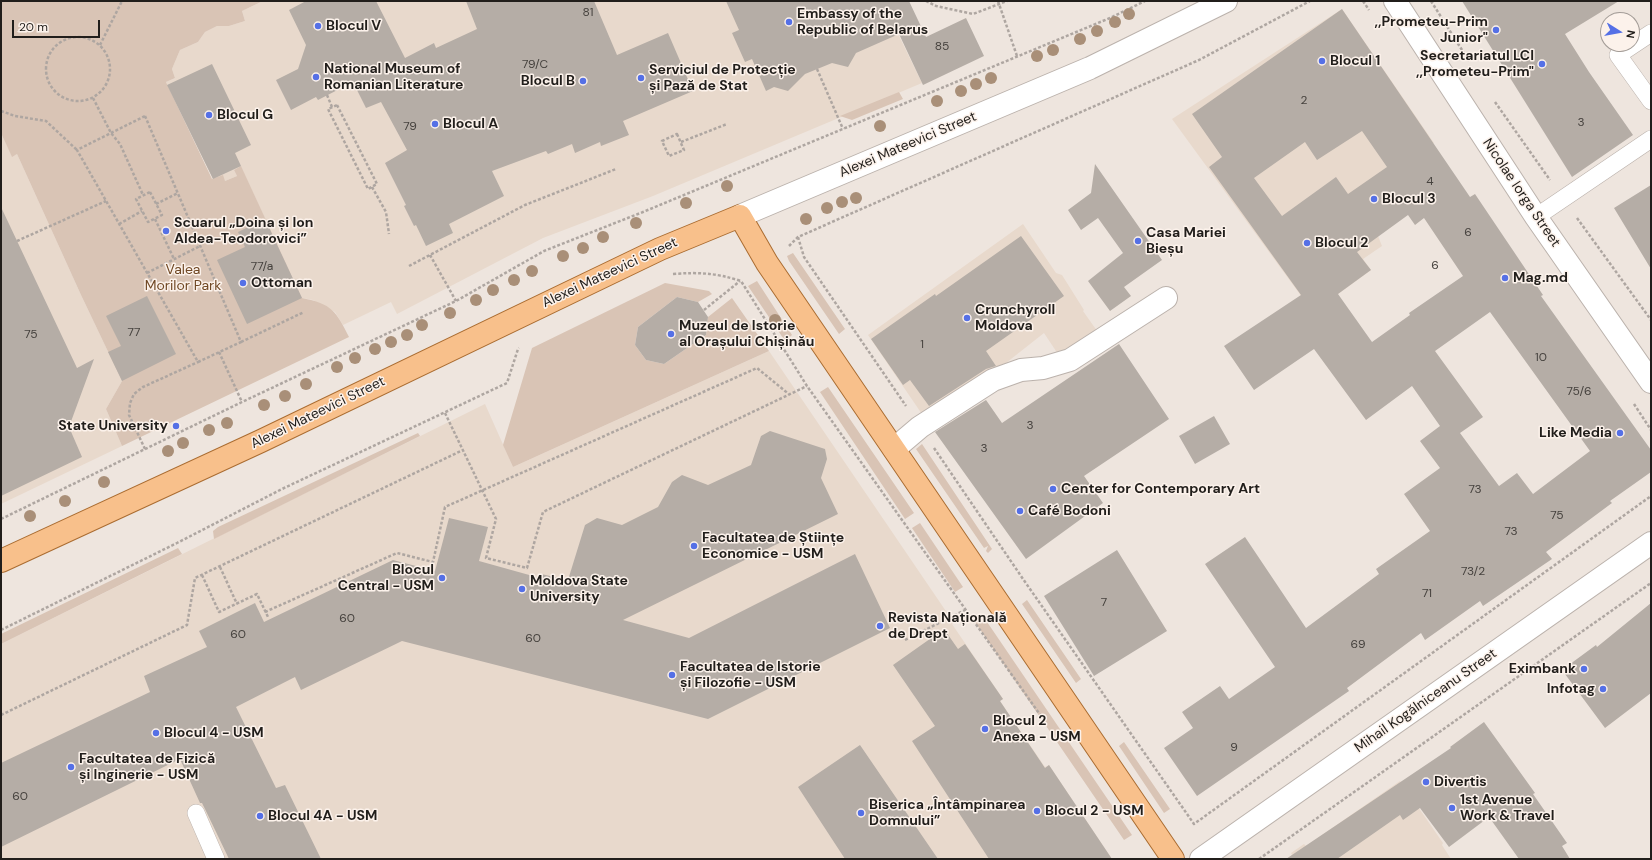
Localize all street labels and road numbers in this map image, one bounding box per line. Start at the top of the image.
street label: Alexei Mateevici Street [837,108,979,182]
street label: Nicolae Iorga Street [1478,136,1564,250]
street label: Alexei Mateevici Street [540,234,680,312]
street label: Alexei Mateevici Street [248,373,388,453]
street label: Mihail Kogălniceanu Street [1352,645,1500,757]

